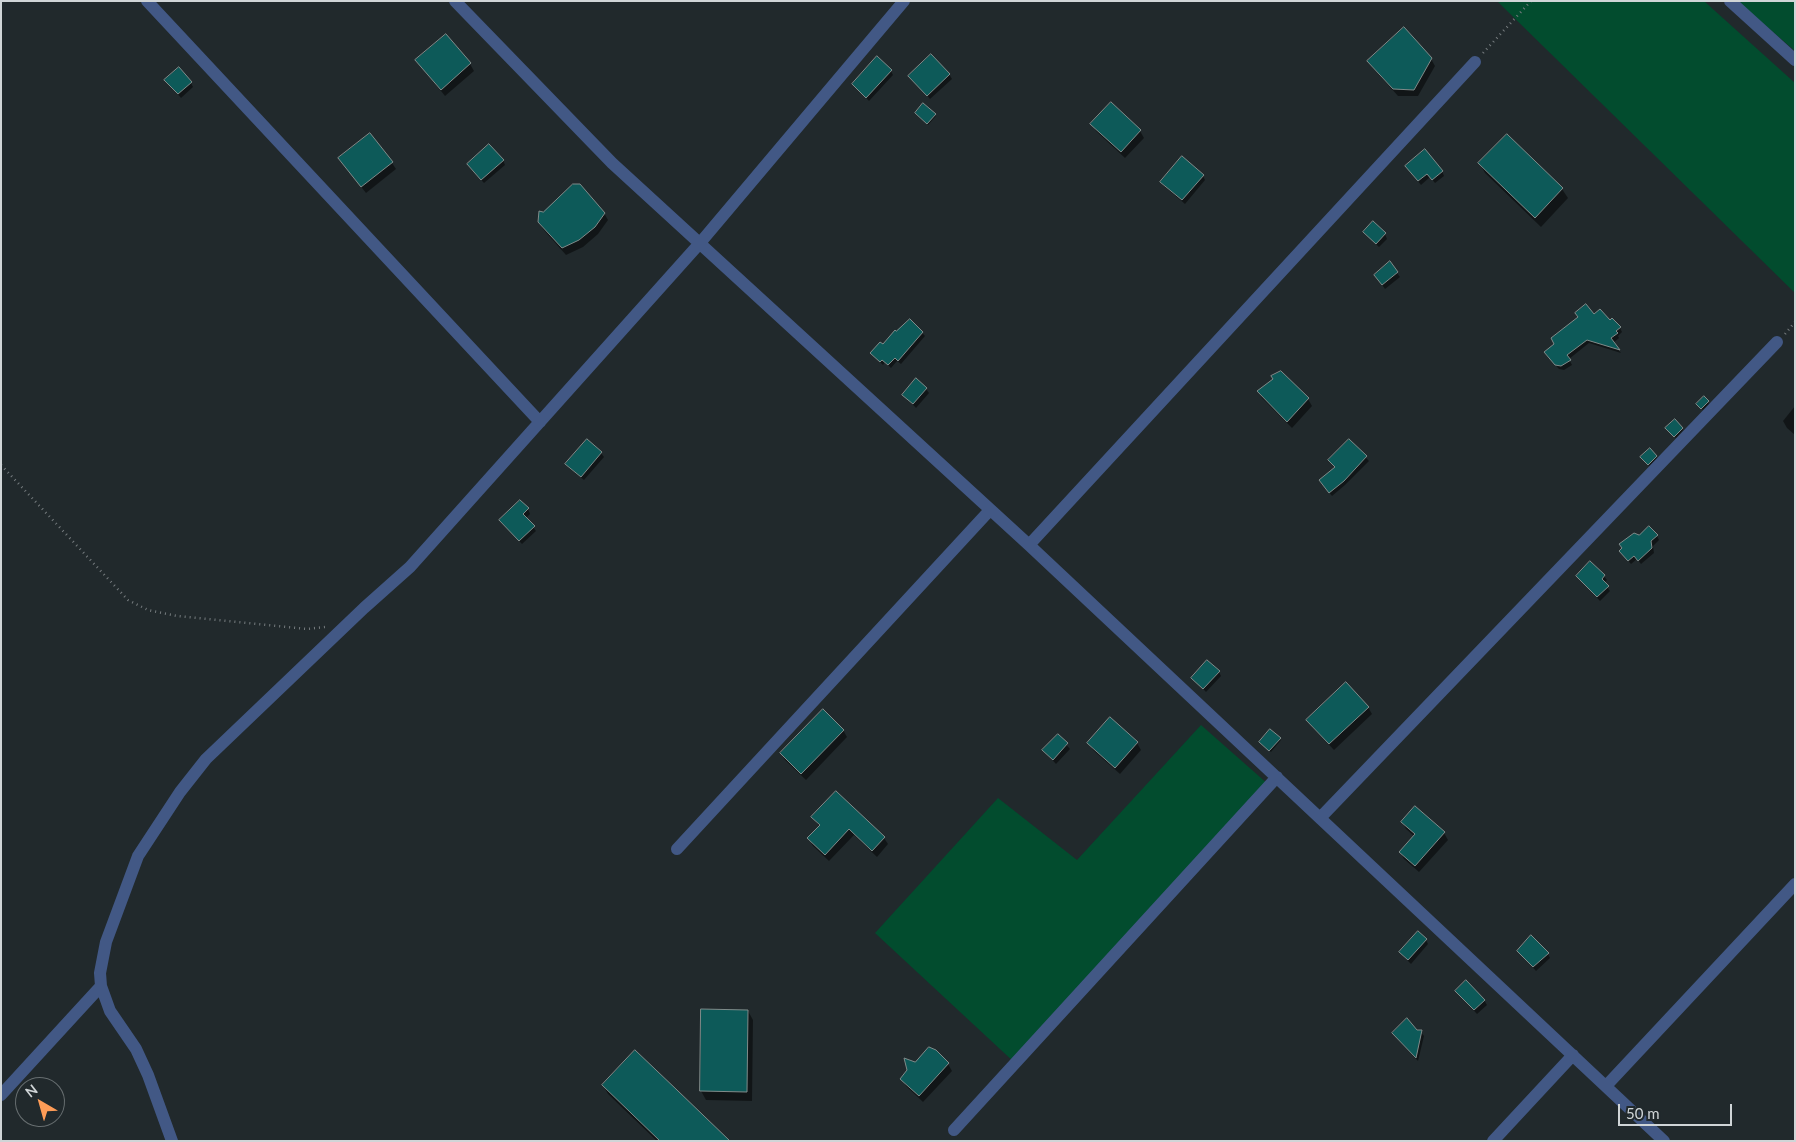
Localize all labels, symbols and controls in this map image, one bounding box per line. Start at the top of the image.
north arrow [15,1077,65,1127]
text: N [22,1081,41,1101]
scale bar [1621,1094,1735,1126]
text: 50 m [1626,1104,1660,1122]

